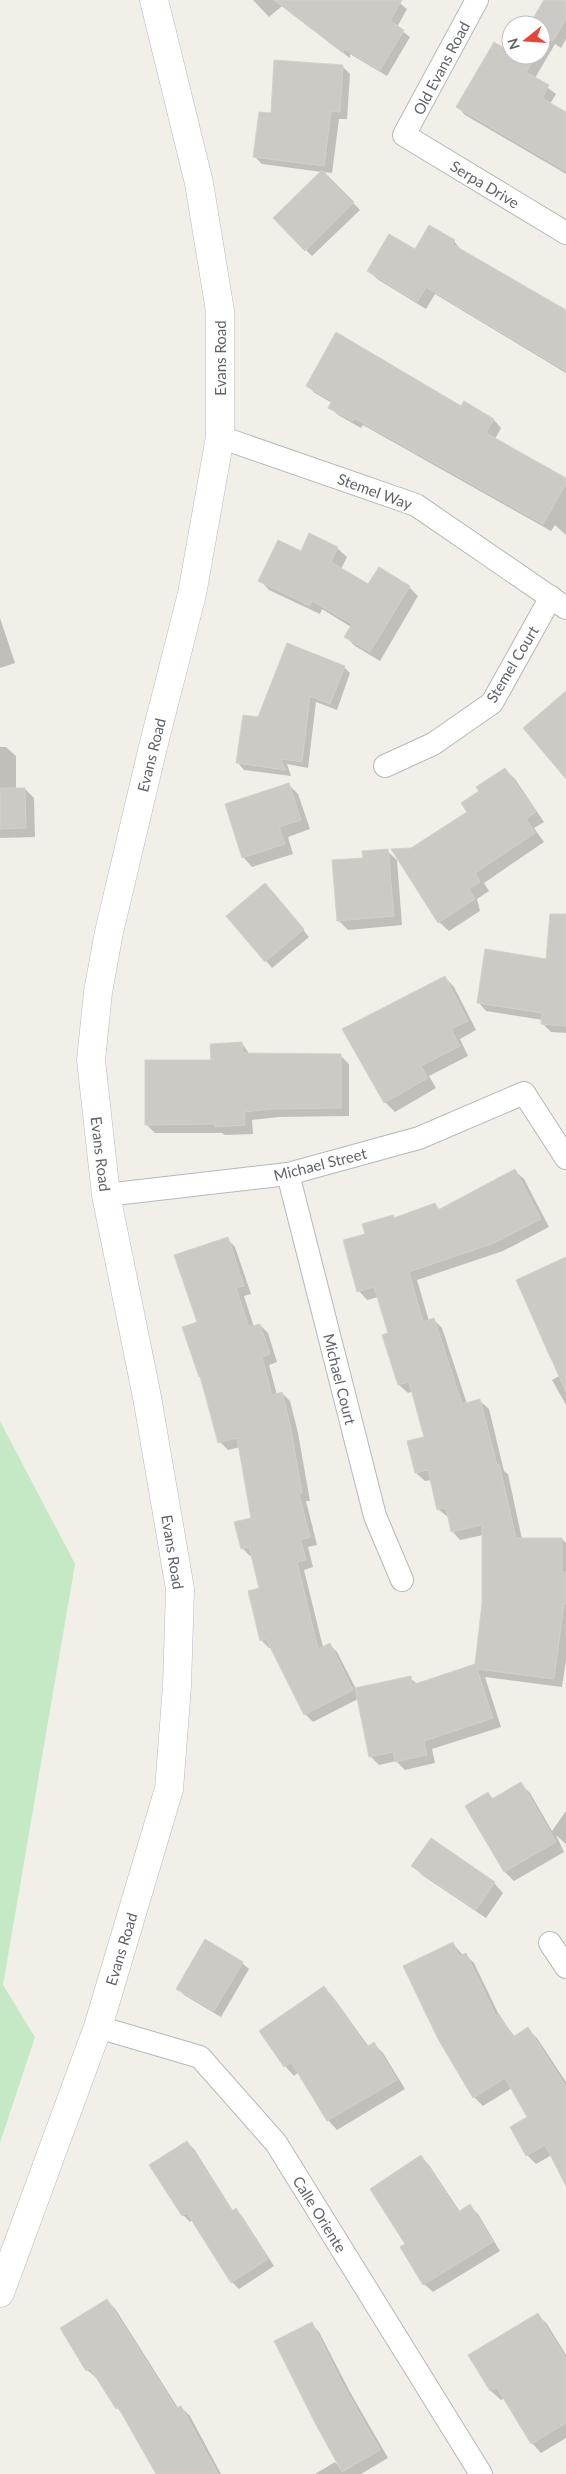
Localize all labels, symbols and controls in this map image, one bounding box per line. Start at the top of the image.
north arrow [501,15,551,65]
street label: Old Evans Road [409,18,473,118]
text: N [503,36,523,52]
street label: Serpa Drive [447,156,523,212]
street label: Evans Road [211,320,229,396]
street label: Stemel Way [335,469,415,513]
street label: Stemel Court [482,622,542,706]
street label: Evans Road [133,716,169,794]
street label: Evans Road [87,1116,115,1192]
street label: Michael Street [272,1144,369,1184]
street label: Michael Court [320,1332,360,1427]
street label: Evans Road [158,1513,188,1591]
street label: Evans Road [101,1910,141,1988]
street label: Calle Oriente [289,2172,351,2256]

